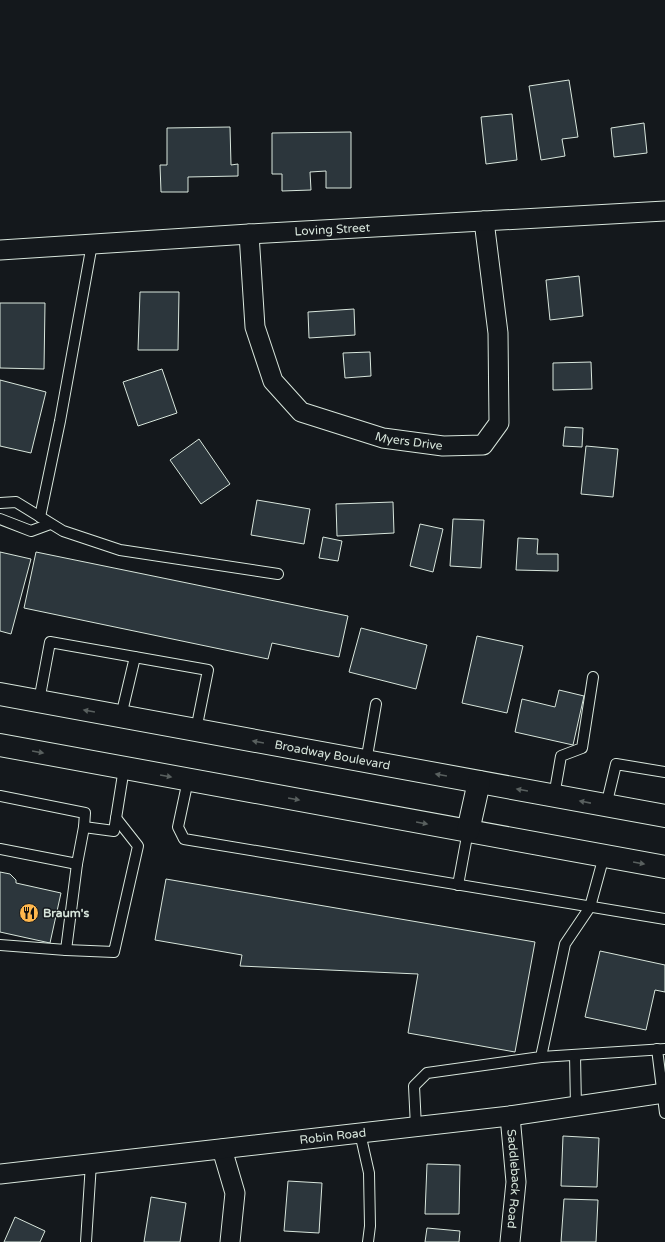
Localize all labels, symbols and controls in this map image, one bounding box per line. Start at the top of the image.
street label: Loving Street [294,220,371,238]
street label: Myers Drive [373,429,444,453]
one-way arrow [83,707,95,713]
street label: Broadway Boulevard [273,737,392,772]
one-way arrow [252,738,264,744]
one-way arrow [32,749,44,755]
one-way arrow [435,772,447,778]
one-way arrow [160,773,172,779]
one-way arrow [516,787,528,793]
one-way arrow [288,796,300,802]
one-way arrow [579,798,591,804]
one-way arrow [416,820,428,826]
one-way arrow [633,860,645,866]
restaurant icon: Braum's [18,902,40,924]
place label: Braum's [43,906,90,920]
street label: Robin Road [299,1125,367,1147]
street label: Saddleback Road [504,1128,523,1229]

